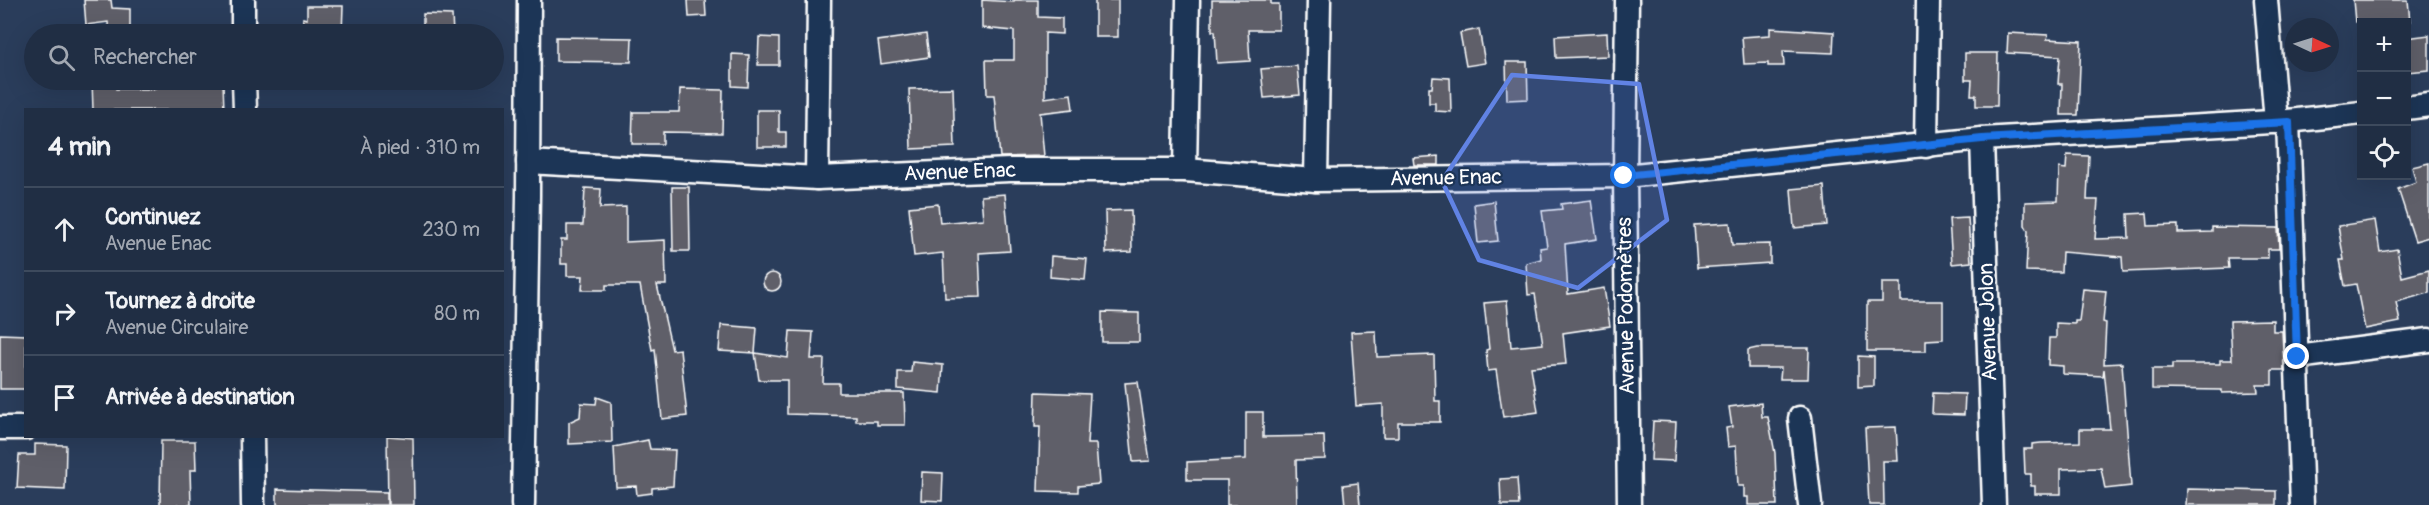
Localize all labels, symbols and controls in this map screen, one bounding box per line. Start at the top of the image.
north arrow [2285,18,2339,72]
map controls [2357,18,2411,180]
button: + [2357,18,2411,72]
search box [24,24,504,90]
icon: search [45,41,78,74]
text: Rechercher [93,43,197,71]
button: − [2357,72,2411,126]
button: locate [2357,126,2411,180]
text: 4 min [48,131,111,163]
text: À pied · 310 m [360,135,480,160]
street label: Avenue Enac [903,157,1017,187]
route start [1610,162,1636,188]
street label: Avenue Enac [1390,164,1502,192]
text: Continuez [105,203,201,231]
icon: ahead [48,213,81,246]
street label: Avenue Podomètres [1611,216,1641,395]
text: 230 m [423,217,480,242]
text: Avenue Enac [105,231,212,256]
street label: Avenue Jolon [1972,262,2004,382]
text: Tournez à droite [105,287,255,315]
icon: right [48,297,81,330]
text: 80 m [434,301,480,326]
text: Avenue Circulaire [105,315,248,340]
route end [2283,343,2309,369]
icon: arrive [48,381,81,414]
text: Arrivée à destination [105,383,295,411]

